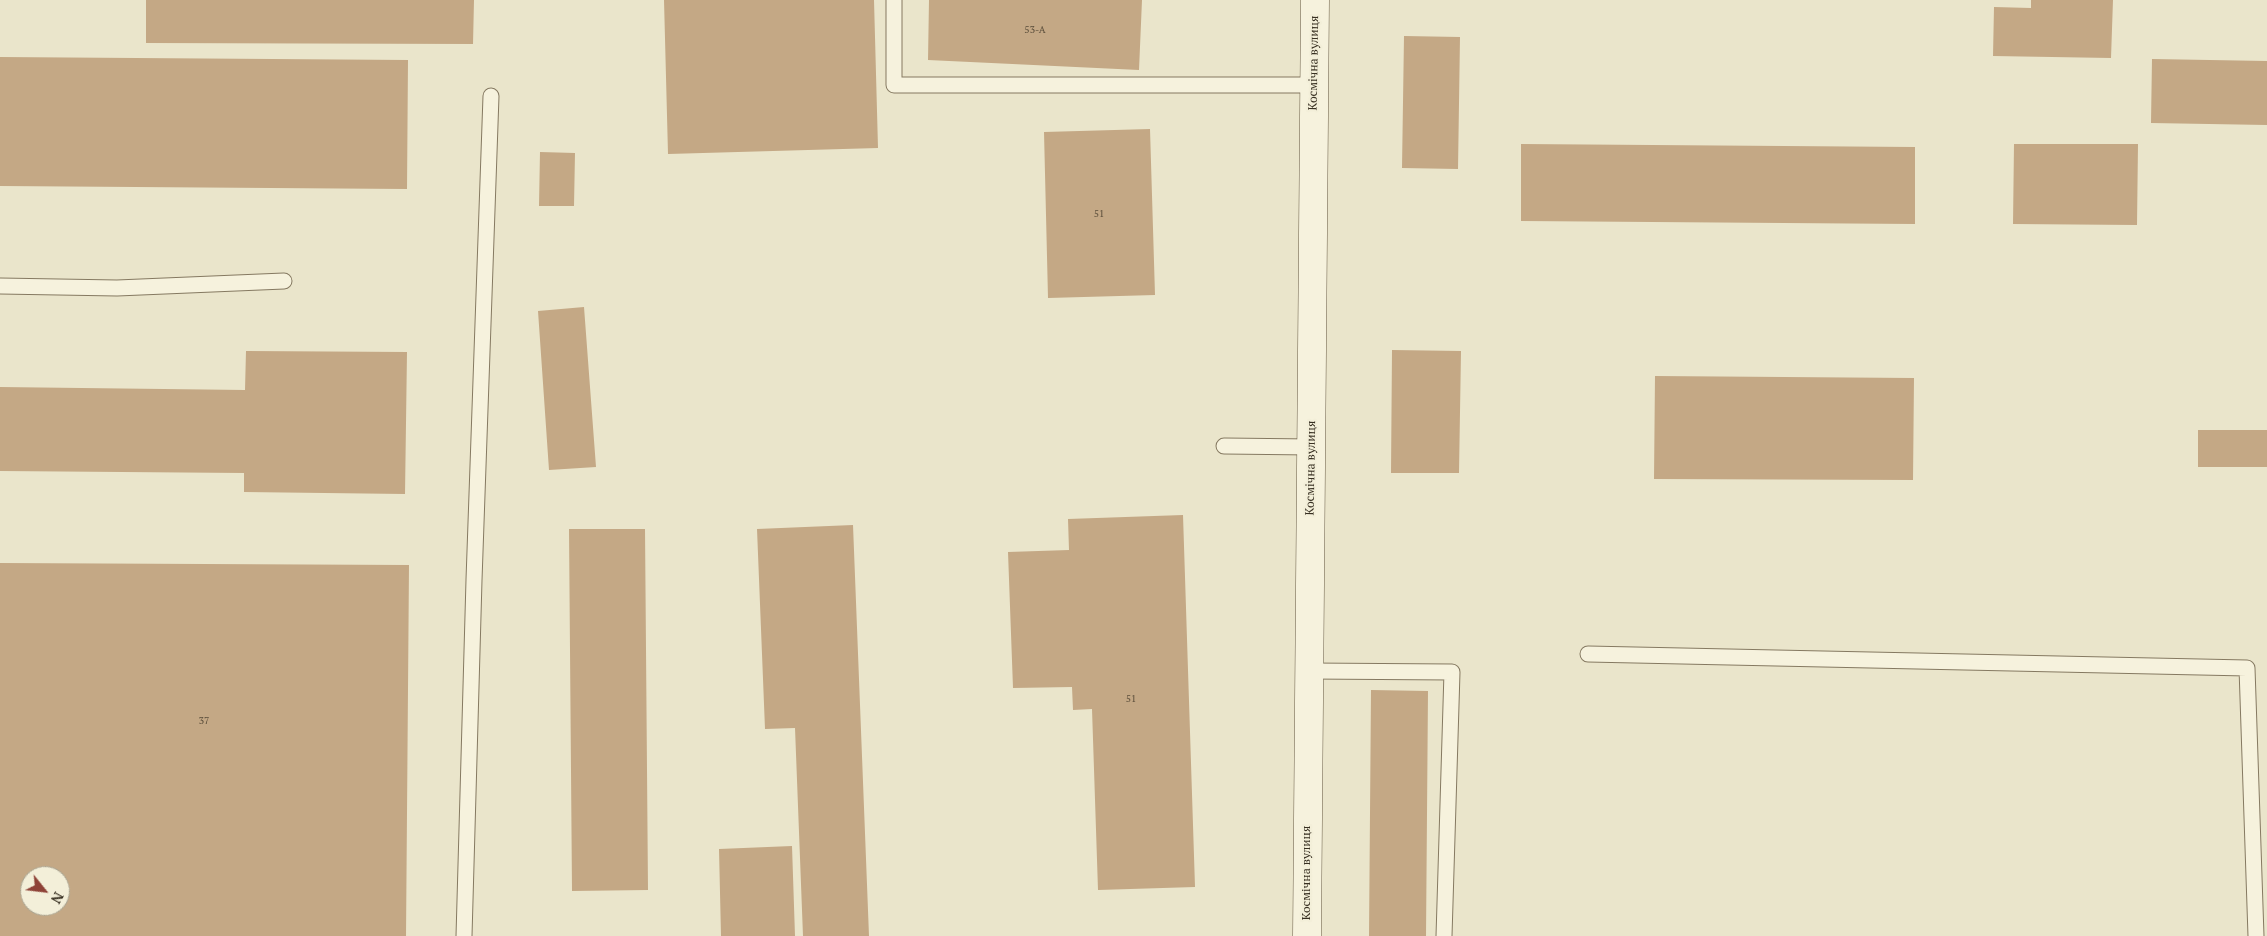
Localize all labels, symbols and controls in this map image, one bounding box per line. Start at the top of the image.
street label: Космічна вулиця [1306,16,1322,110]
house number: 53-А [1024,24,1046,36]
house number: 51 [1094,208,1104,220]
street label: Космічна вулиця [1303,421,1319,515]
house number: 51 [1126,693,1136,705]
house number: 37 [199,715,209,727]
street label: Космічна вулиця [1300,826,1314,920]
north arrow [20,866,70,916]
text: N [47,889,69,907]

